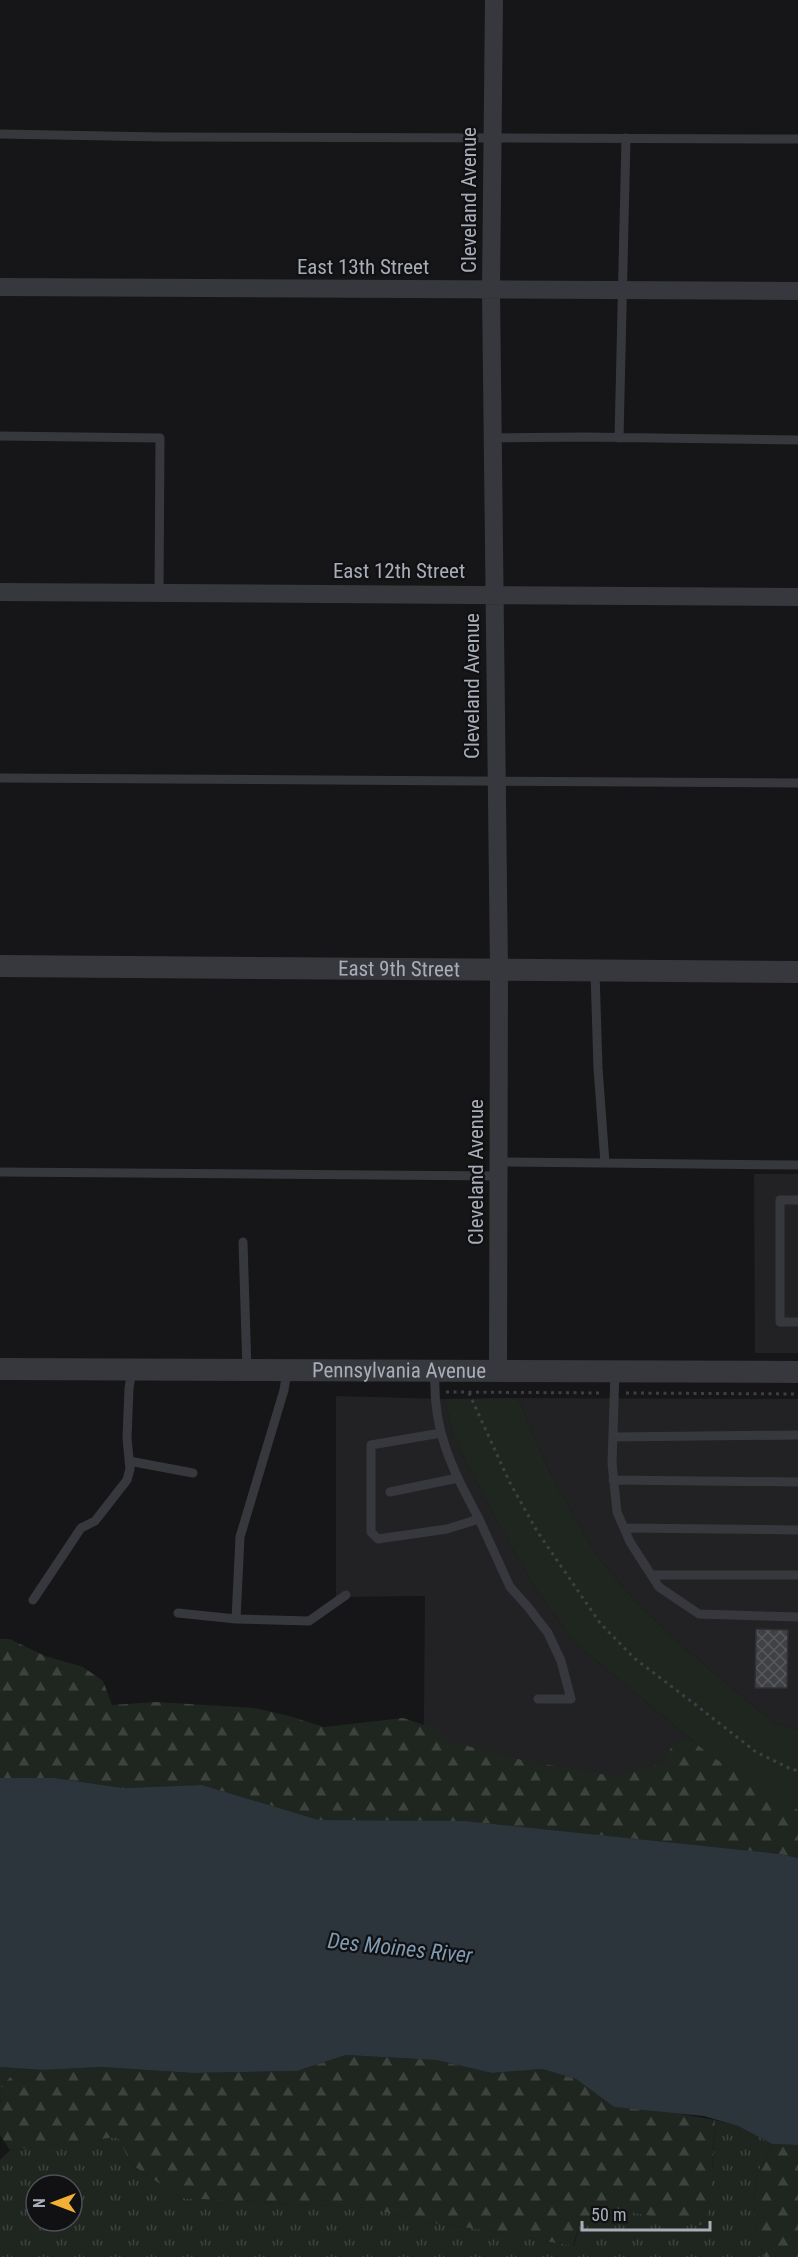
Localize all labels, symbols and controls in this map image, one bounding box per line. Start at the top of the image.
street label: Cleveland Avenue [457,127,481,273]
street label: East 13th Street [297,255,429,279]
street label: East 12th Street [333,559,465,583]
street label: Cleveland Avenue [460,613,484,759]
street label: East 9th Street [338,957,460,981]
street label: Cleveland Avenue [464,1099,488,1245]
street label: Pennsylvania Avenue [312,1358,486,1383]
water label: Des Moines River [326,1928,474,1968]
north arrow [24,2173,84,2233]
scale bar [582,2194,710,2232]
text: N [30,2198,49,2208]
text: 50 m [591,2204,626,2225]

